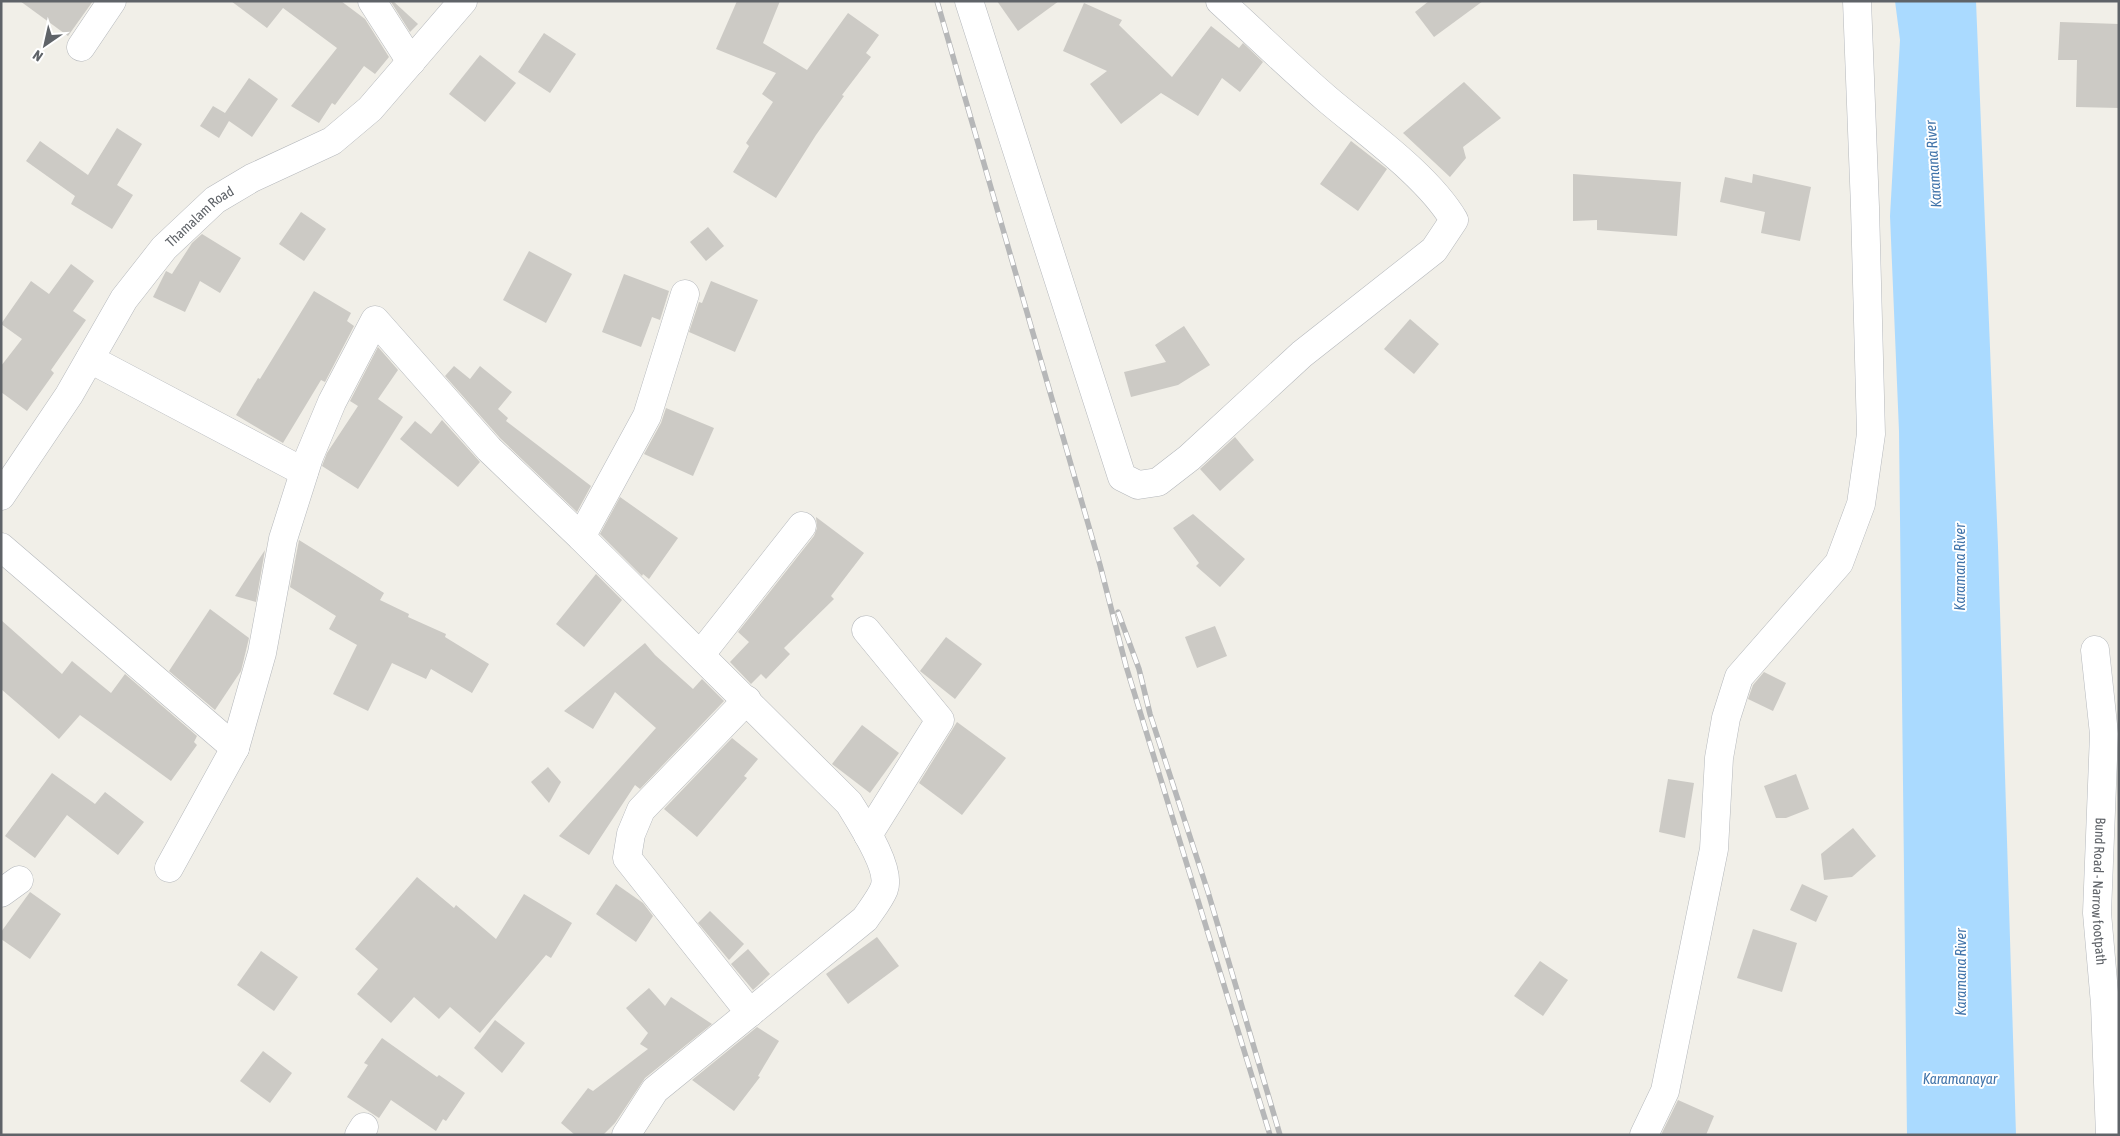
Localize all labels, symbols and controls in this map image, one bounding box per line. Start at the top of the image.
north arrow [20,20,70,70]
text: N [30,47,46,65]
water label: Karamana River [1921,119,1945,208]
street label: Thamalam Road [162,183,236,250]
water label: Karamana River [1951,523,1968,611]
street label: Bund Road - Narrow footpath [2089,817,2110,966]
water label: Karamana River [1952,928,1969,1016]
water label: Karamanayar [1923,1070,1998,1087]

